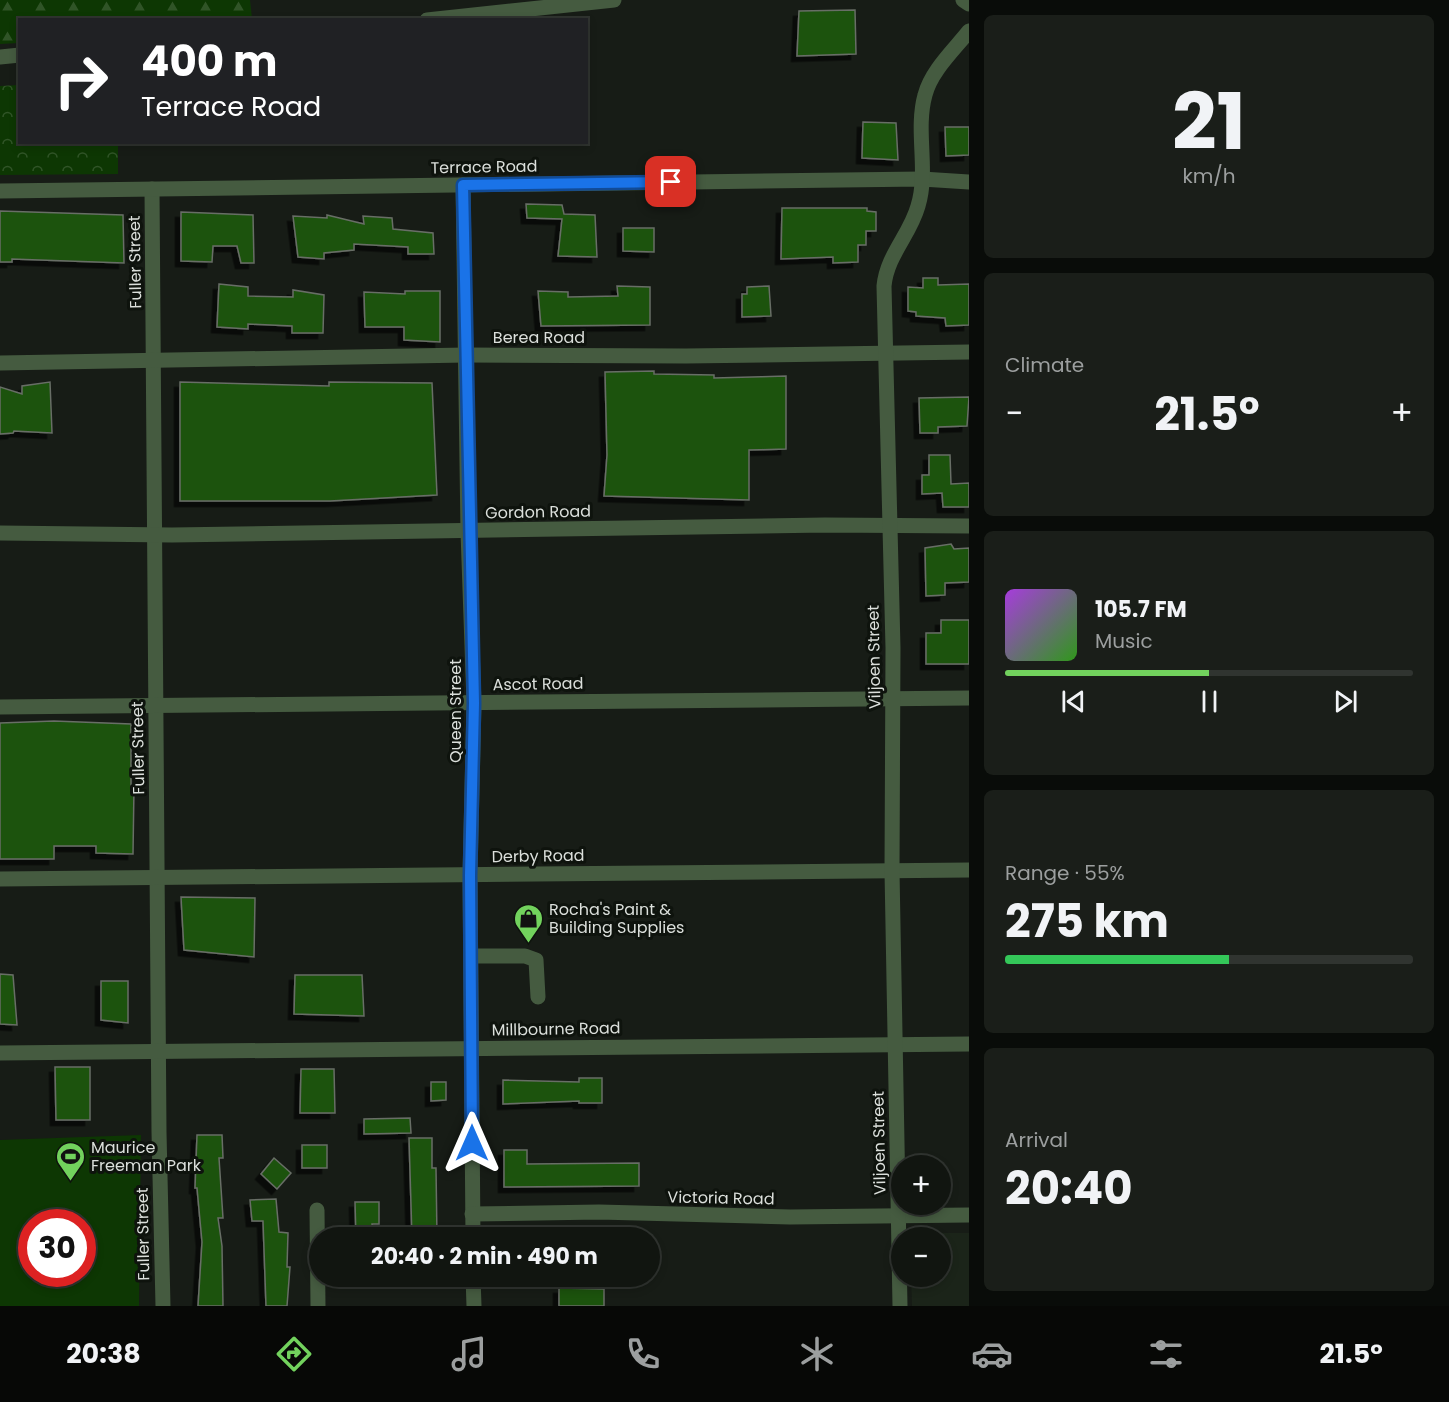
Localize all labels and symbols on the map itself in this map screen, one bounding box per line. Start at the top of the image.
street label: Terrace Road [430,155,538,179]
pin [645,156,696,207]
street label: Fuller Street [123,215,147,309]
street label: Berea Road [493,326,585,349]
street label: Gordon Road [485,500,591,524]
street label: Viljoen Street [862,605,886,709]
street label: Queen Street [444,659,467,763]
street label: Ascot Road [492,672,584,696]
street label: Fuller Street [126,701,150,795]
street label: Derby Road [491,844,585,868]
place label: Rocha's Paint & Building Supplies [549,898,684,939]
shop icon: Rocha's Paint & Building Supplies [512,902,544,944]
street label: Millbourne Road [491,1016,621,1042]
street label: Viljoen Street [867,1091,891,1195]
position arrow [440,1111,504,1175]
place label: Maurice Freeman Park [91,1136,202,1177]
sports icon: Maurice Freeman Park [54,1140,86,1182]
street label: Victoria Road [667,1186,775,1210]
street label: Fuller Street [131,1187,155,1281]
speed limit sign: 30 [18,1209,96,1287]

